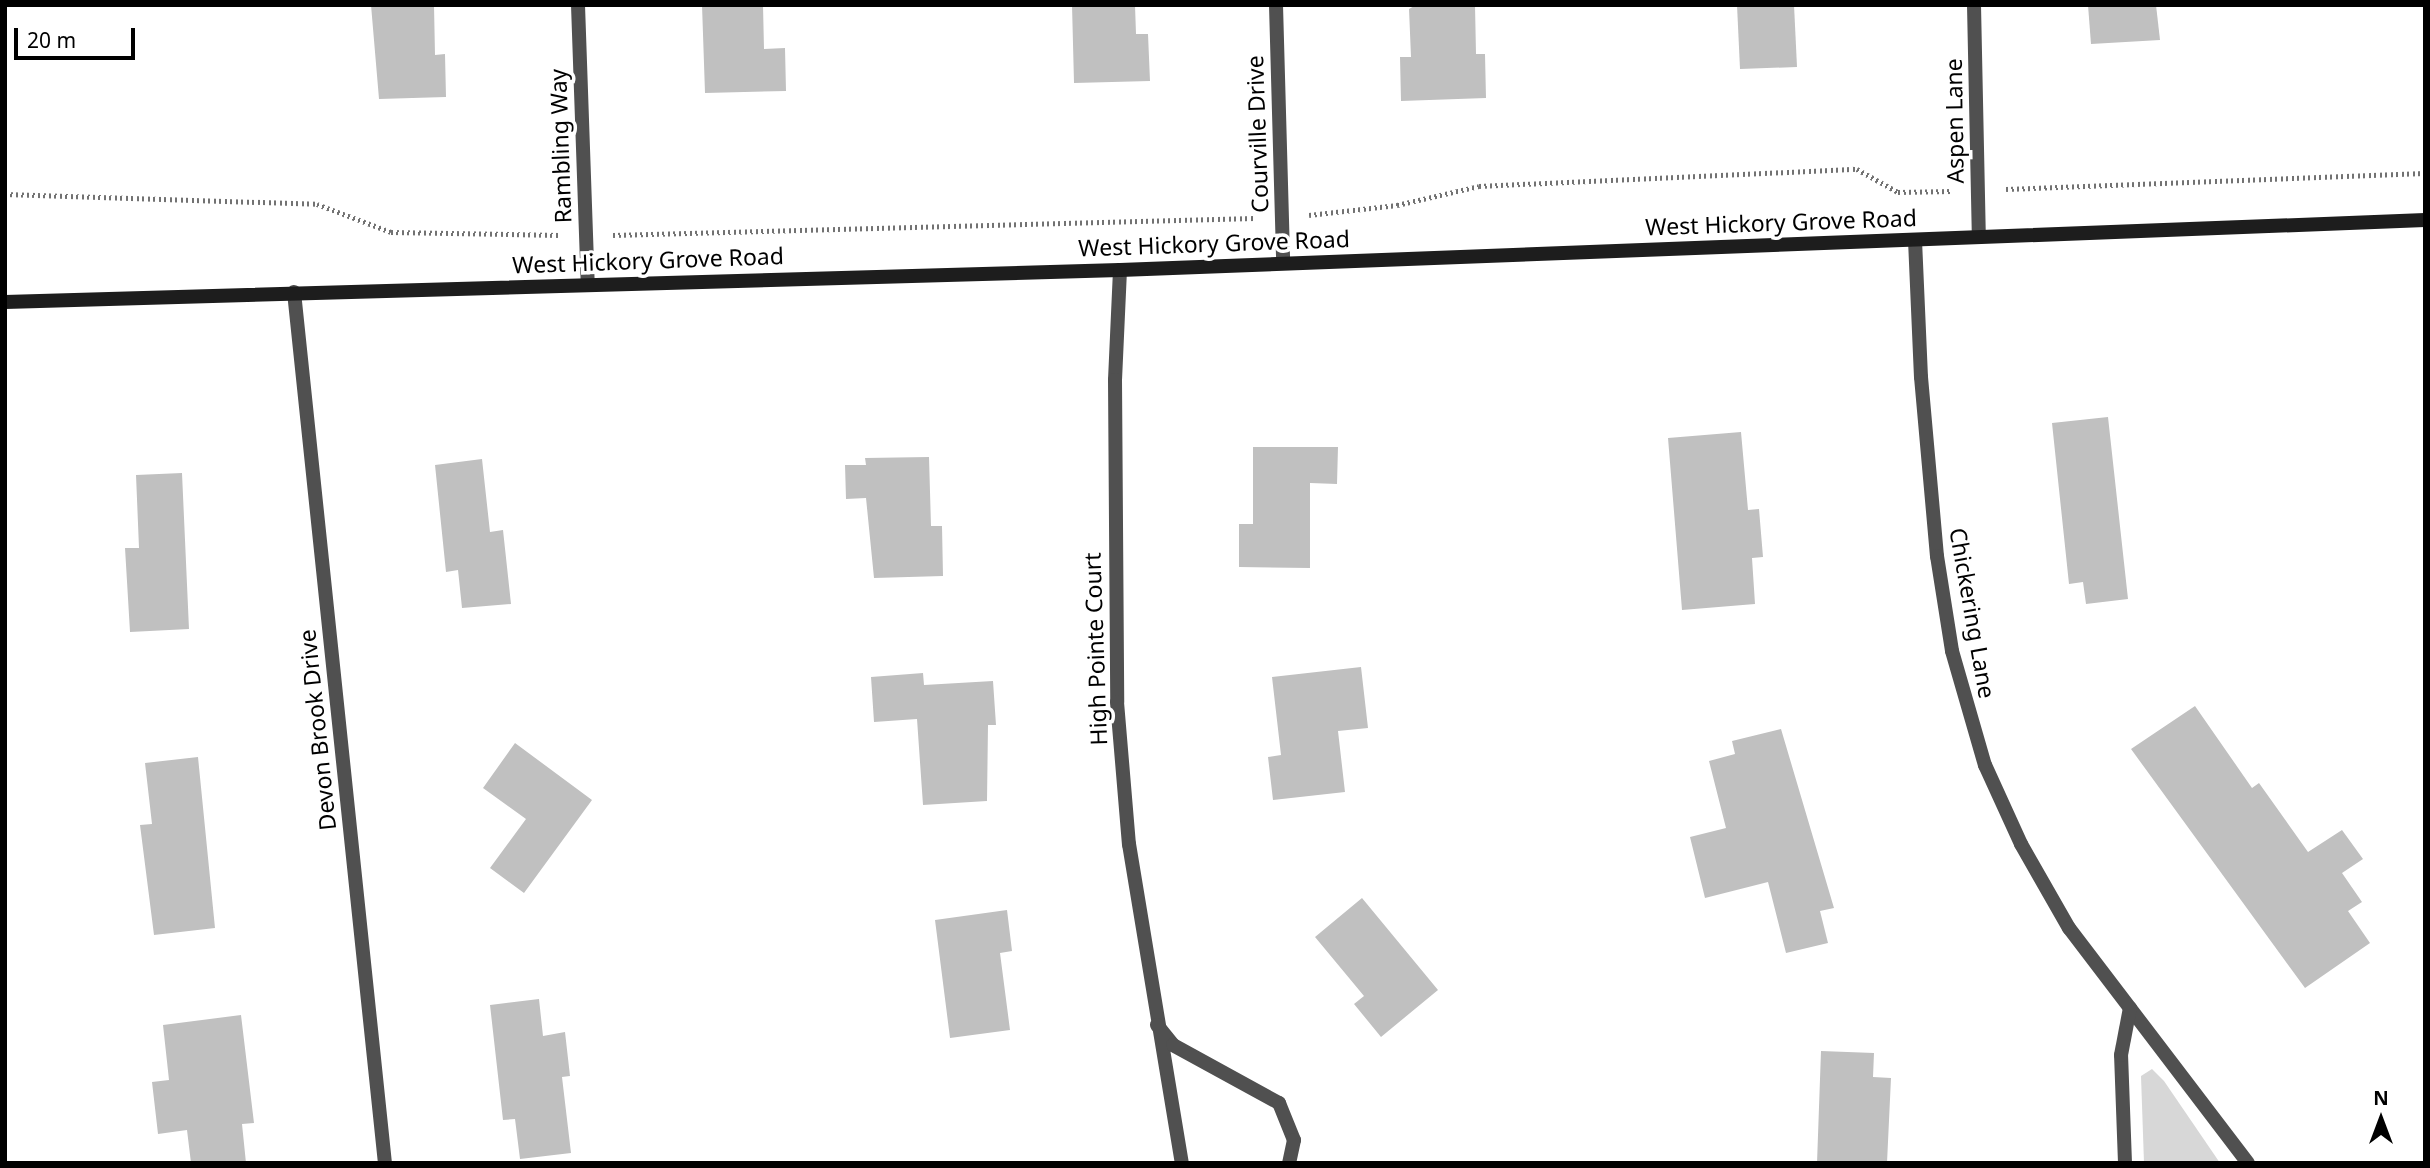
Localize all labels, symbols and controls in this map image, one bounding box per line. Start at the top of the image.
scale bar [18,14,138,58]
text: 20 m [27,26,76,54]
street label: Courville Drive [1240,55,1274,213]
street label: Aspen Lane [1939,58,1969,184]
street label: Rambling Way [544,68,576,224]
street label: West Hickory Grove Road [1645,203,1917,241]
street label: West Hickory Grove Road [1078,224,1350,262]
street label: West Hickory Grove Road [512,241,784,279]
street label: Chickering Lane [1944,525,2002,701]
street label: High Pointe Court [1078,552,1112,746]
street label: Devon Brook Drive [293,628,341,832]
north arrow [2346,1084,2416,1154]
text: N [2373,1085,2389,1111]

